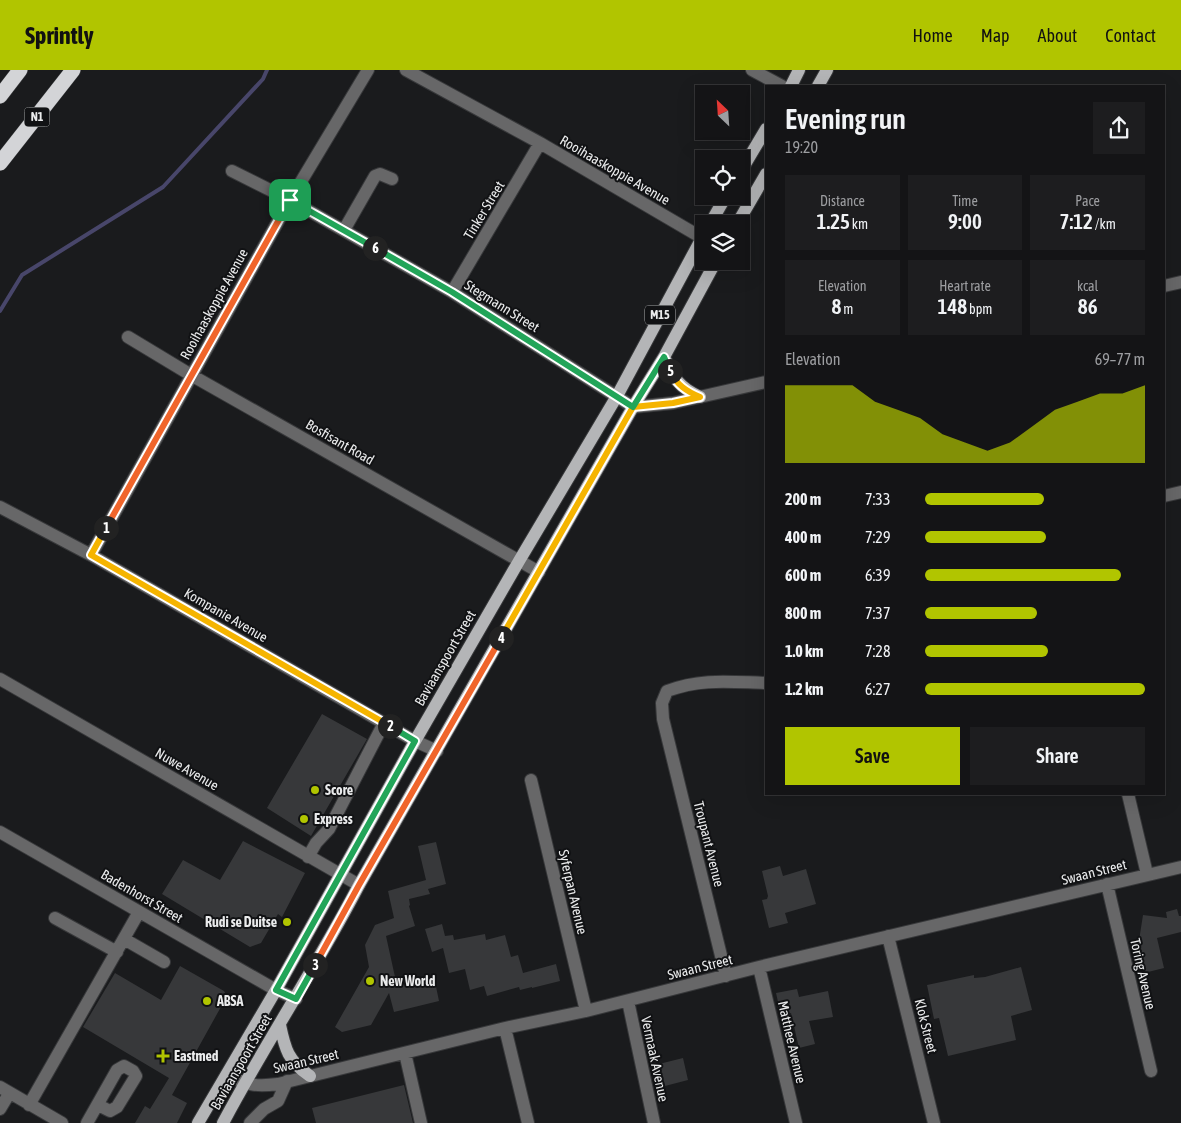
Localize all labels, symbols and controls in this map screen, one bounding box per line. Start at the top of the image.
text: Sprintly [25,22,94,49]
text: Home [913,25,953,46]
text: Map [981,25,1010,46]
text: About [1038,25,1077,46]
text: Contact [1105,25,1156,46]
north arrow [695,85,750,140]
map controls [695,85,750,270]
button: share [1093,102,1145,154]
text: Evening run [785,103,906,135]
road number: N1 [24,108,50,126]
street label: Rooihaaskoppie Avenue [557,132,673,208]
text: 19:20 [785,138,818,156]
button: locate [695,150,750,205]
street label: Tinker Street [460,178,508,242]
pin [269,179,311,221]
icon: arrive [276,186,304,214]
text: Distance [820,193,865,209]
text: Time [952,193,978,209]
text: Pace [1075,193,1100,209]
text: 1.25 [817,209,850,233]
text: 9:00 [948,209,982,233]
text: 7:12 [1060,209,1093,233]
button: layers [695,215,750,270]
text: km [850,216,868,232]
text: /km [1093,216,1116,232]
pin: 6 [362,236,388,260]
text: 6 [372,240,379,256]
street label: Rooihaaskoppie Avenue [177,246,251,362]
street label: Stegmann Street [462,277,542,335]
text: Elevation [818,278,867,294]
text: Heart rate [939,278,991,294]
text: kcal [1077,278,1098,294]
text: 8 [831,294,841,318]
text: 148 [938,294,967,318]
text: 86 [1078,294,1098,318]
text: m [841,301,853,317]
text: bpm [967,301,992,317]
road number: M15 [645,306,675,324]
text: Elevation [785,350,840,368]
text: 69–77 m [1095,350,1145,368]
pin: 5 [658,358,682,384]
text: 5 [667,363,674,379]
street label: Bosfisant Road [303,416,377,468]
text: 200 m [785,490,821,508]
text: 7:33 [865,490,890,508]
pin: 1 [94,516,118,540]
text: 1 [103,520,110,536]
text: 400 m [785,528,821,546]
text: 7:29 [865,528,890,546]
text: 600 m [785,566,821,584]
text: 6:39 [865,566,890,584]
street label: Kompanie Avenue [182,585,270,645]
text: 800 m [785,604,821,622]
text: 7:37 [865,604,890,622]
street label: Baviaanspoort Street [411,608,479,708]
pin: 4 [488,626,514,650]
text: 4 [498,630,505,646]
text: 1.0 km [785,642,824,660]
text: 7:28 [865,642,890,660]
text: 1.2 km [785,680,824,698]
text: 6:27 [865,680,890,698]
pin: 2 [378,714,402,738]
text: 2 [387,718,394,734]
button: Save [785,727,960,785]
button: Share [970,727,1145,785]
street label: Nuwe Avenue [153,745,221,793]
place label: Score [325,782,353,798]
marker: Score [309,784,321,796]
street label: Troupant Avenue [691,800,727,888]
place label: Express [314,811,353,827]
marker: Express [298,813,310,825]
street label: Syferpan Avenue [555,848,591,936]
street label: Swaan Street [1060,856,1128,888]
street label: Badenhorst Street [98,866,186,926]
place label: Rudi se Duitse [205,914,277,930]
marker: Rudi se Duitse [281,916,293,928]
street label: Toring Avenue [1127,937,1159,1011]
street label: Swaan Street [666,951,734,983]
pin: 3 [302,952,328,978]
text: 3 [312,957,319,973]
place label: New World [380,973,436,989]
marker: New World [364,975,376,987]
place label: ABSA [216,993,243,1009]
marker: ABSA [201,995,213,1007]
street label: Klok Street [911,997,941,1055]
street label: Matthee Avenue [775,999,809,1085]
street label: Baviaanspoort Street [207,1012,275,1112]
street label: Vermaak Avenue [638,1015,672,1103]
street label: Swaan Street [272,1046,340,1076]
place label: Eastmed [174,1048,219,1064]
marker: Eastmed [156,1049,170,1063]

